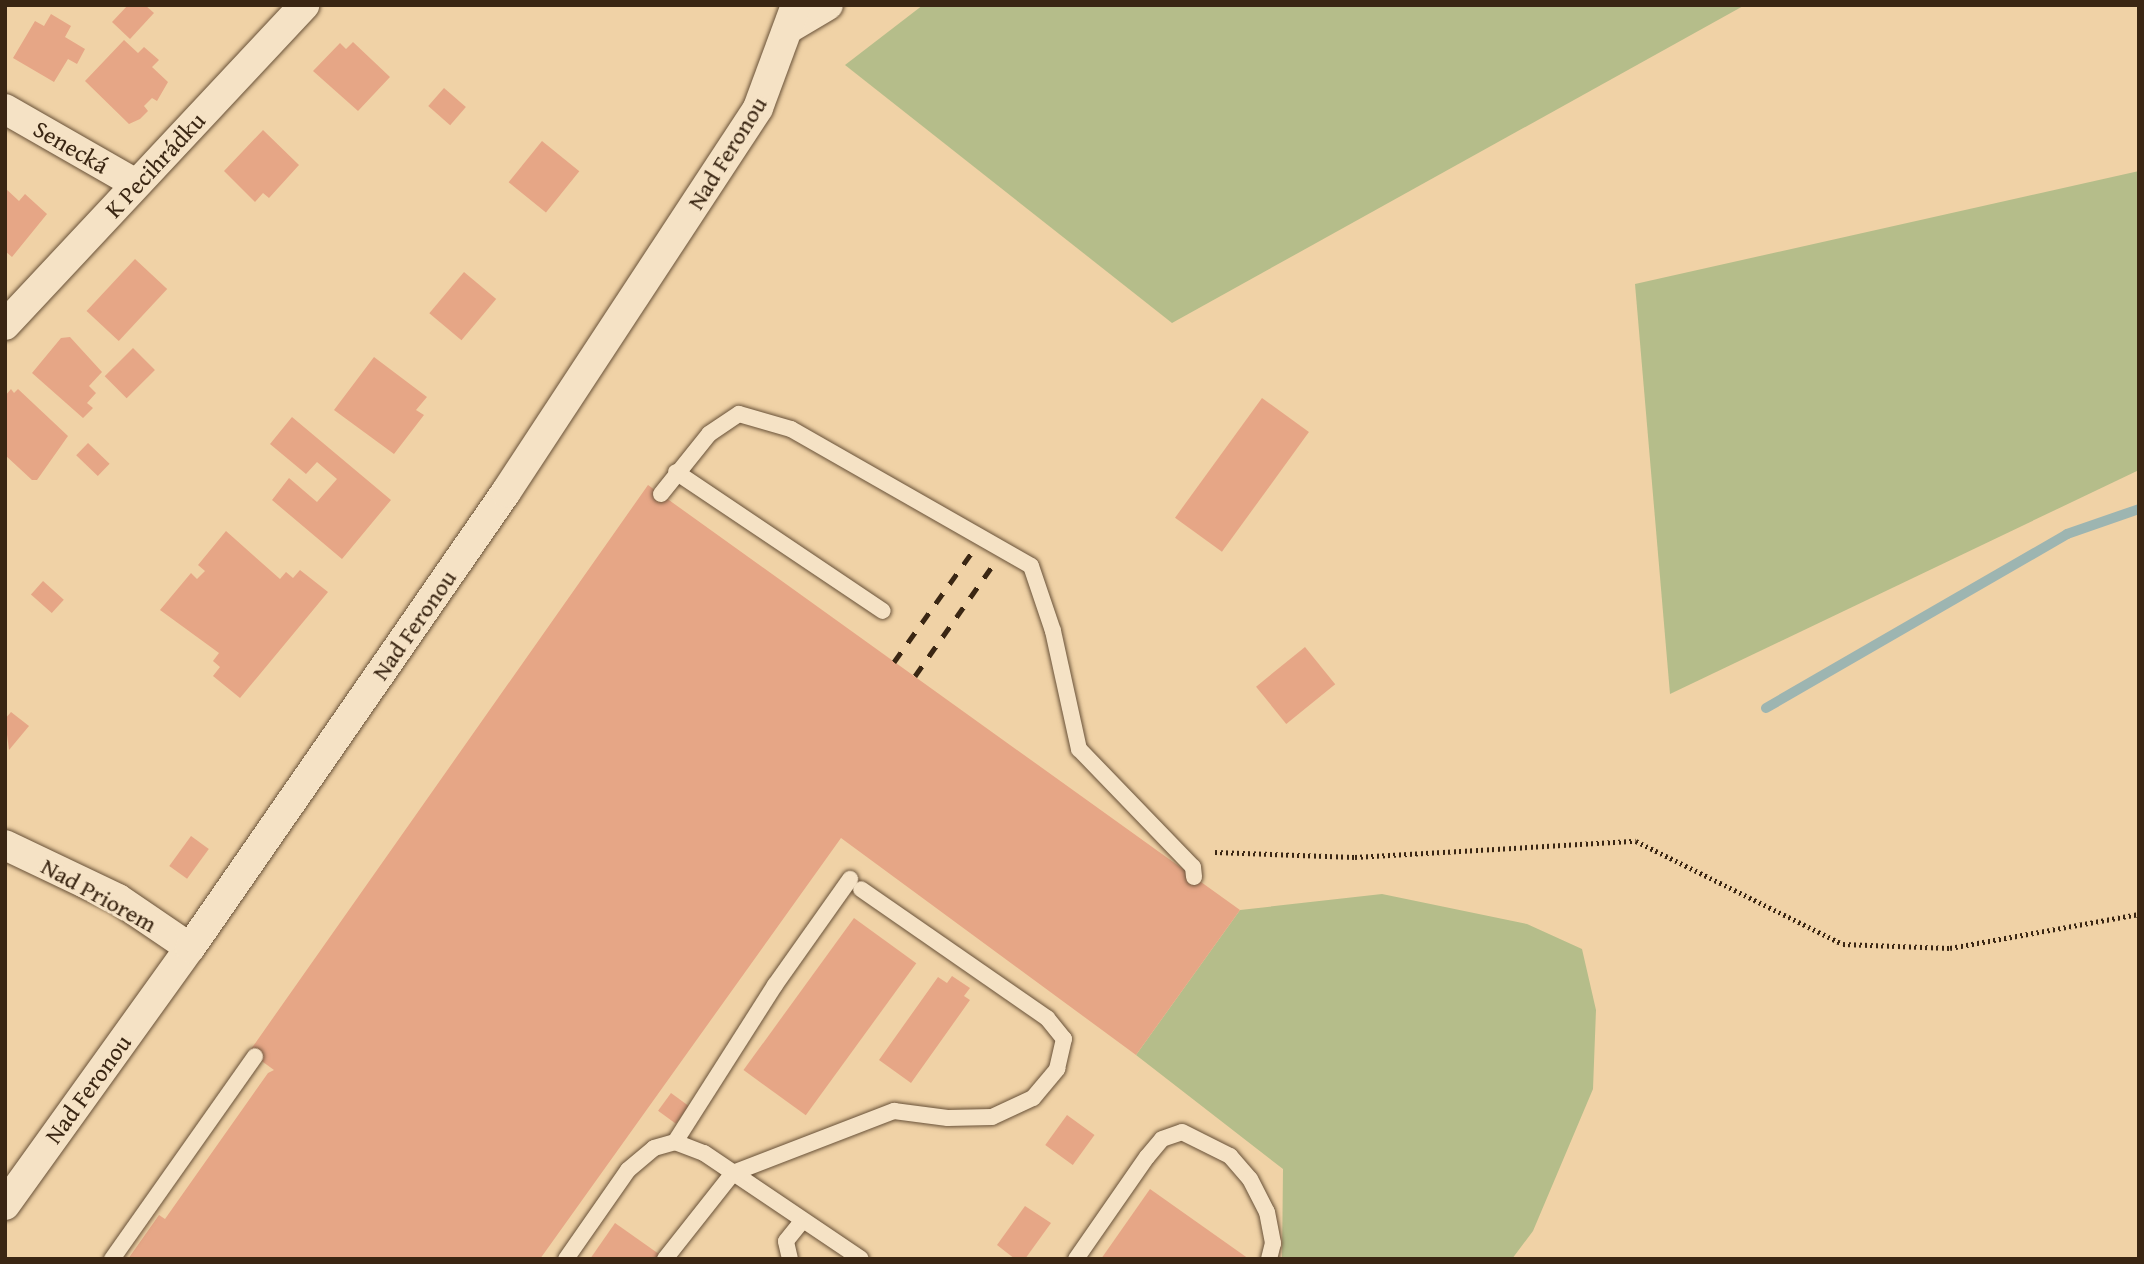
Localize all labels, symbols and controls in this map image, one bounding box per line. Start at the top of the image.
street label: Nad Feronou [681,91,773,215]
street label: K Pecihrádku [99,106,211,224]
street label: Senecká [28,114,114,180]
street label: Nad Feronou [366,564,462,686]
street label: Nad Priorem [36,852,162,938]
street label: Nad Feronou [39,1029,137,1149]

